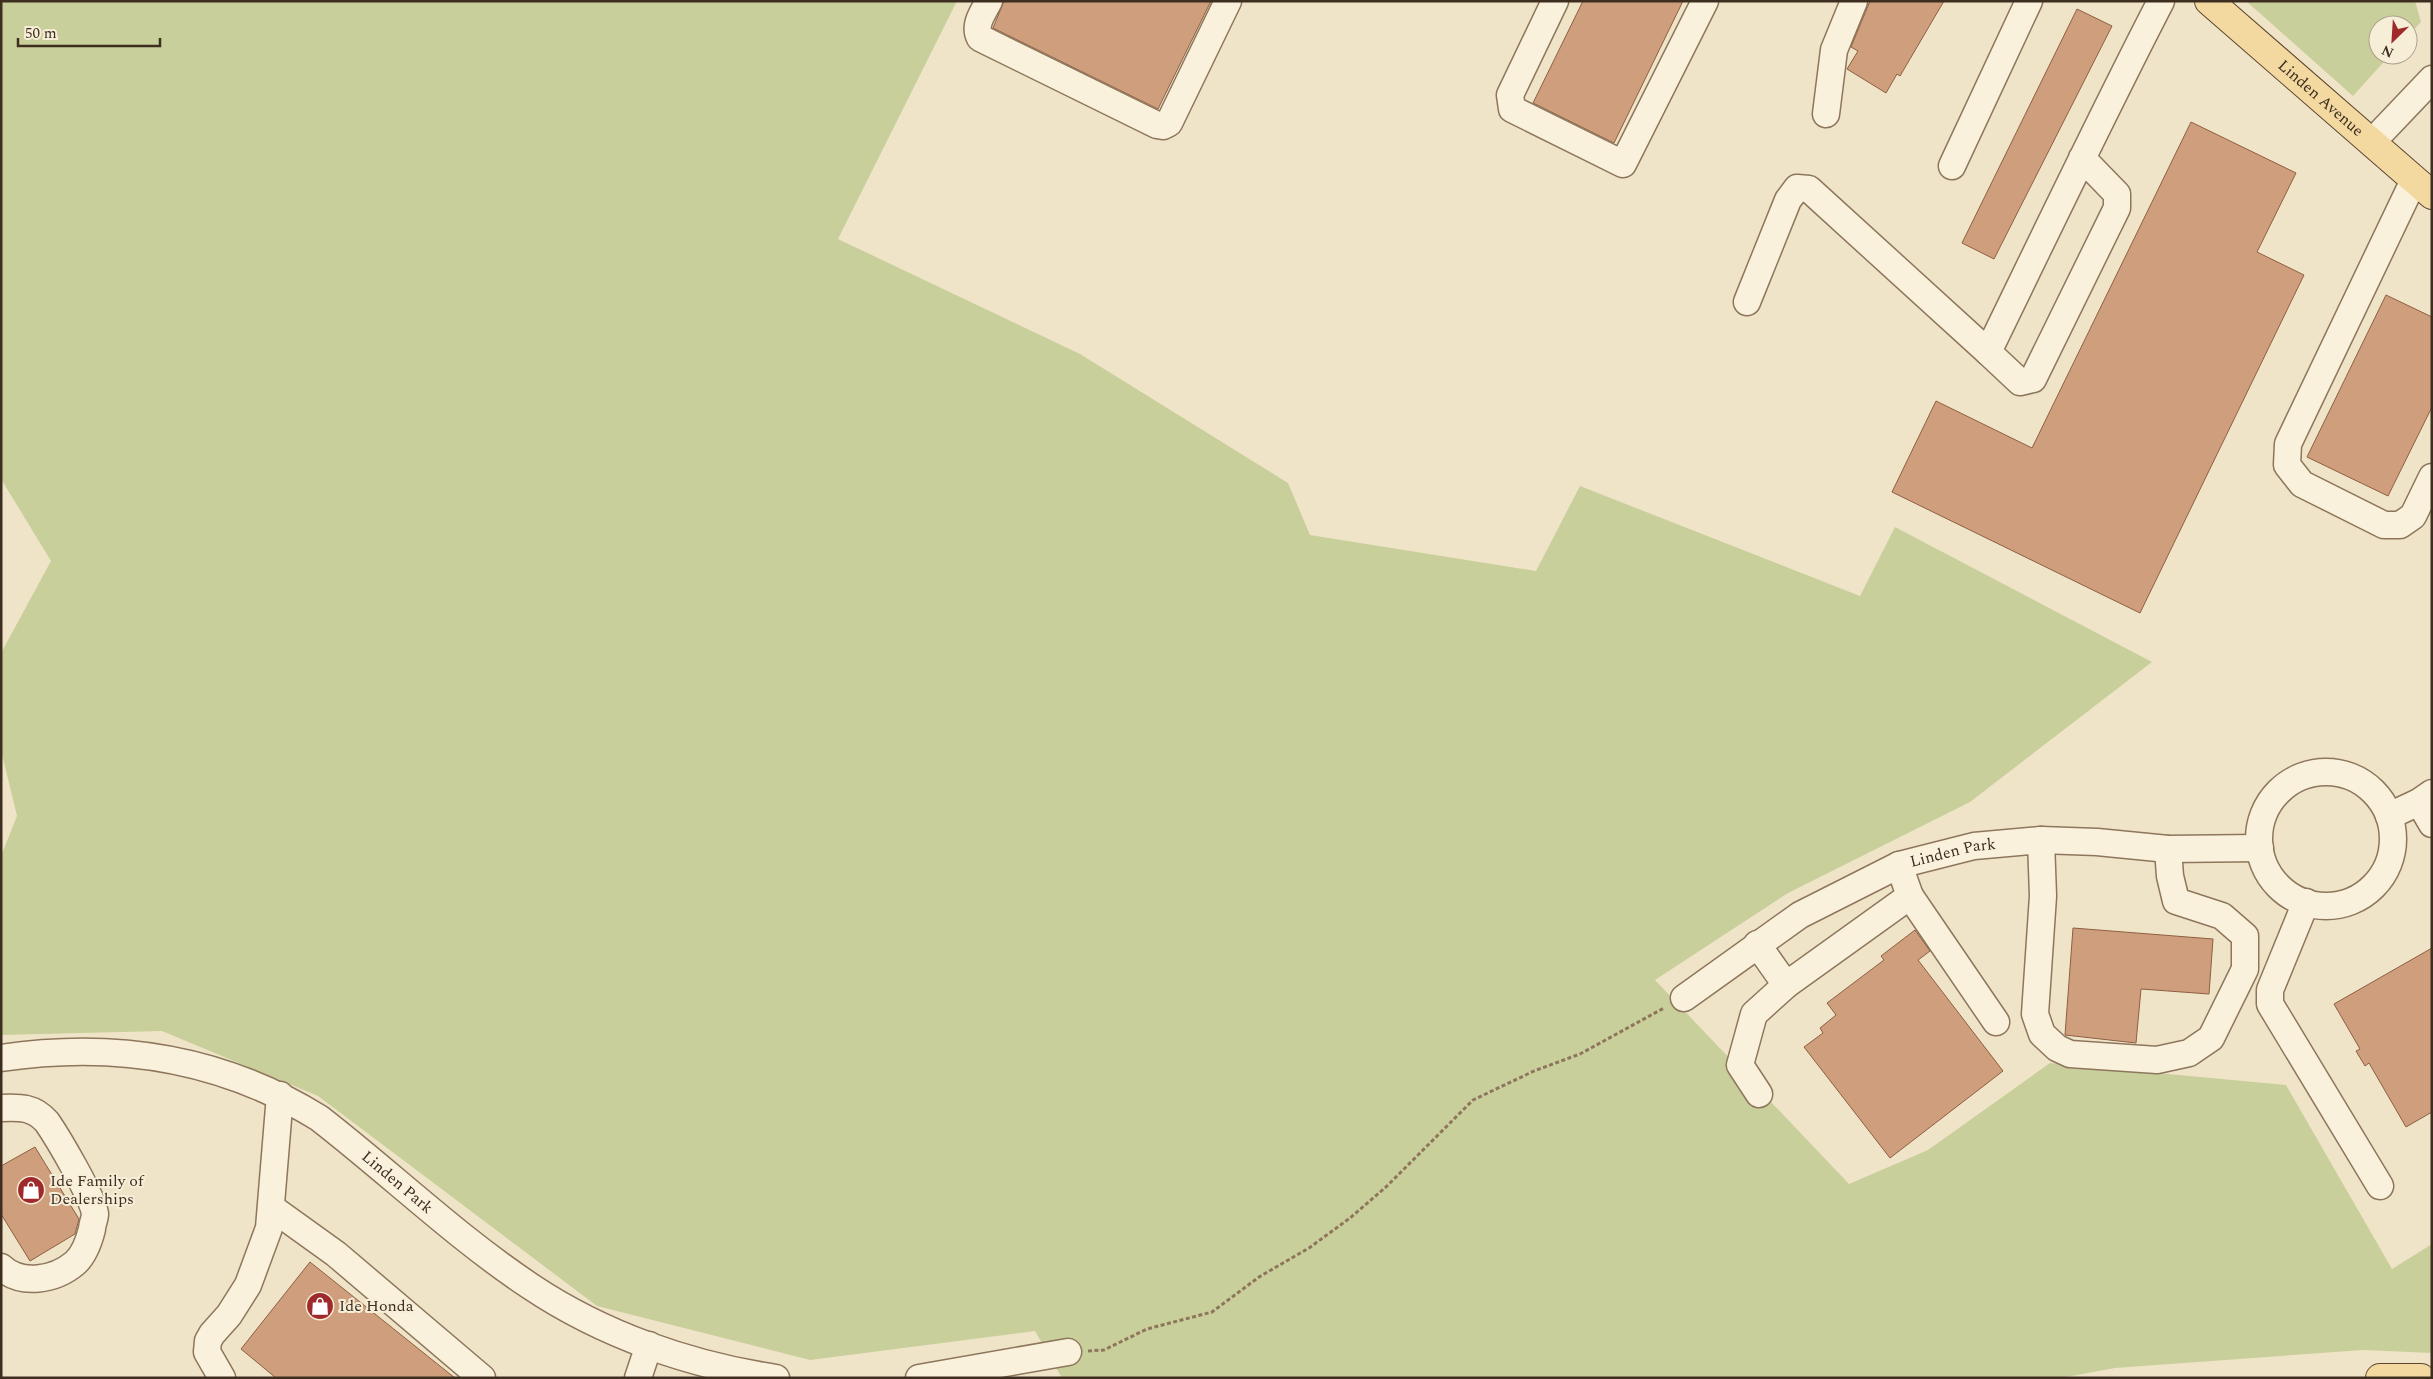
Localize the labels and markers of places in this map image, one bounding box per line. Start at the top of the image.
place label: Ide Family of Dealerships [50,1169,145,1211]
shop icon: Ide Family of Dealerships [16,1175,46,1205]
shop icon: Ide Honda [305,1291,335,1321]
place label: Ide Honda [339,1294,414,1318]

